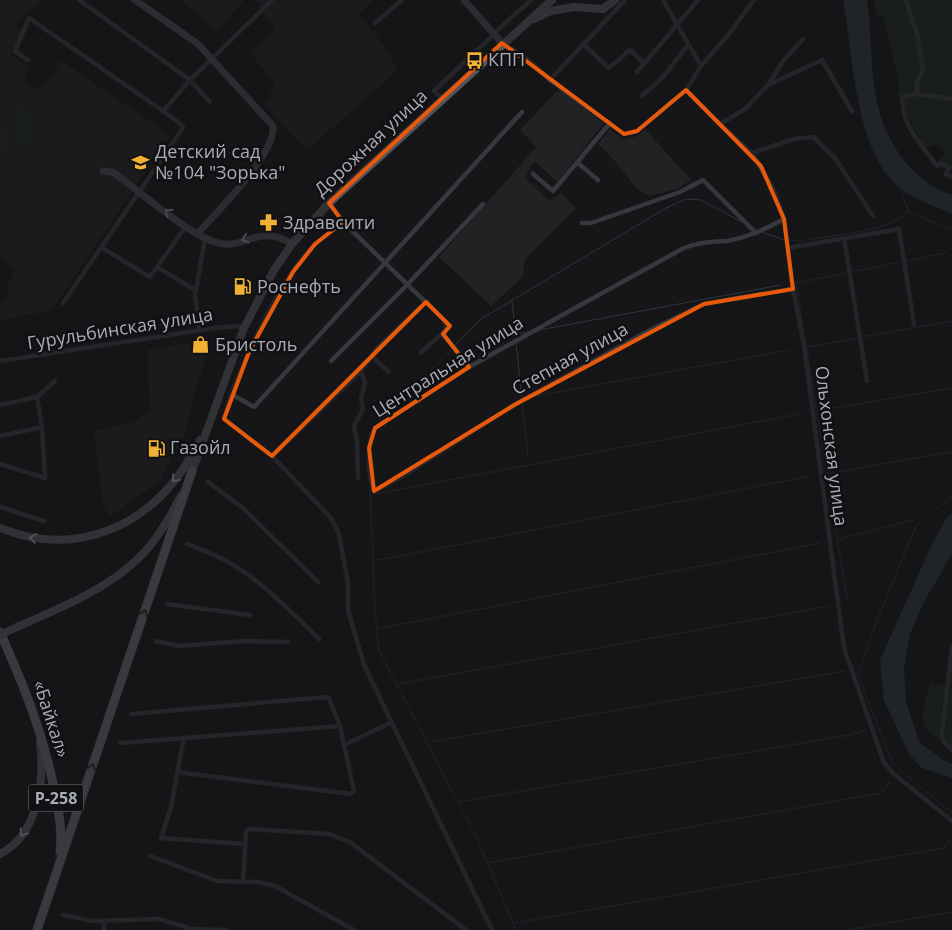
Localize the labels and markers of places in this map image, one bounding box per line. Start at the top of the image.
place label: КПП [488,47,525,71]
bus stop icon: КПП [464,50,484,70]
place label: Детский сад №104 "Зорька" [155,139,285,184]
school or university icon: Детский сад №104 "Зорька" [131,152,151,172]
place label: Здравсити [283,210,375,234]
pharmacy icon: Здравсити [259,213,279,233]
place label: Роснефть [257,274,341,298]
fuel station icon: Роснефть [233,277,253,297]
place label: Бристоль [215,332,297,356]
shop icon: Бристоль [191,335,211,355]
place label: Газойл [170,435,231,459]
fuel station icon: Газойл [146,438,166,458]

